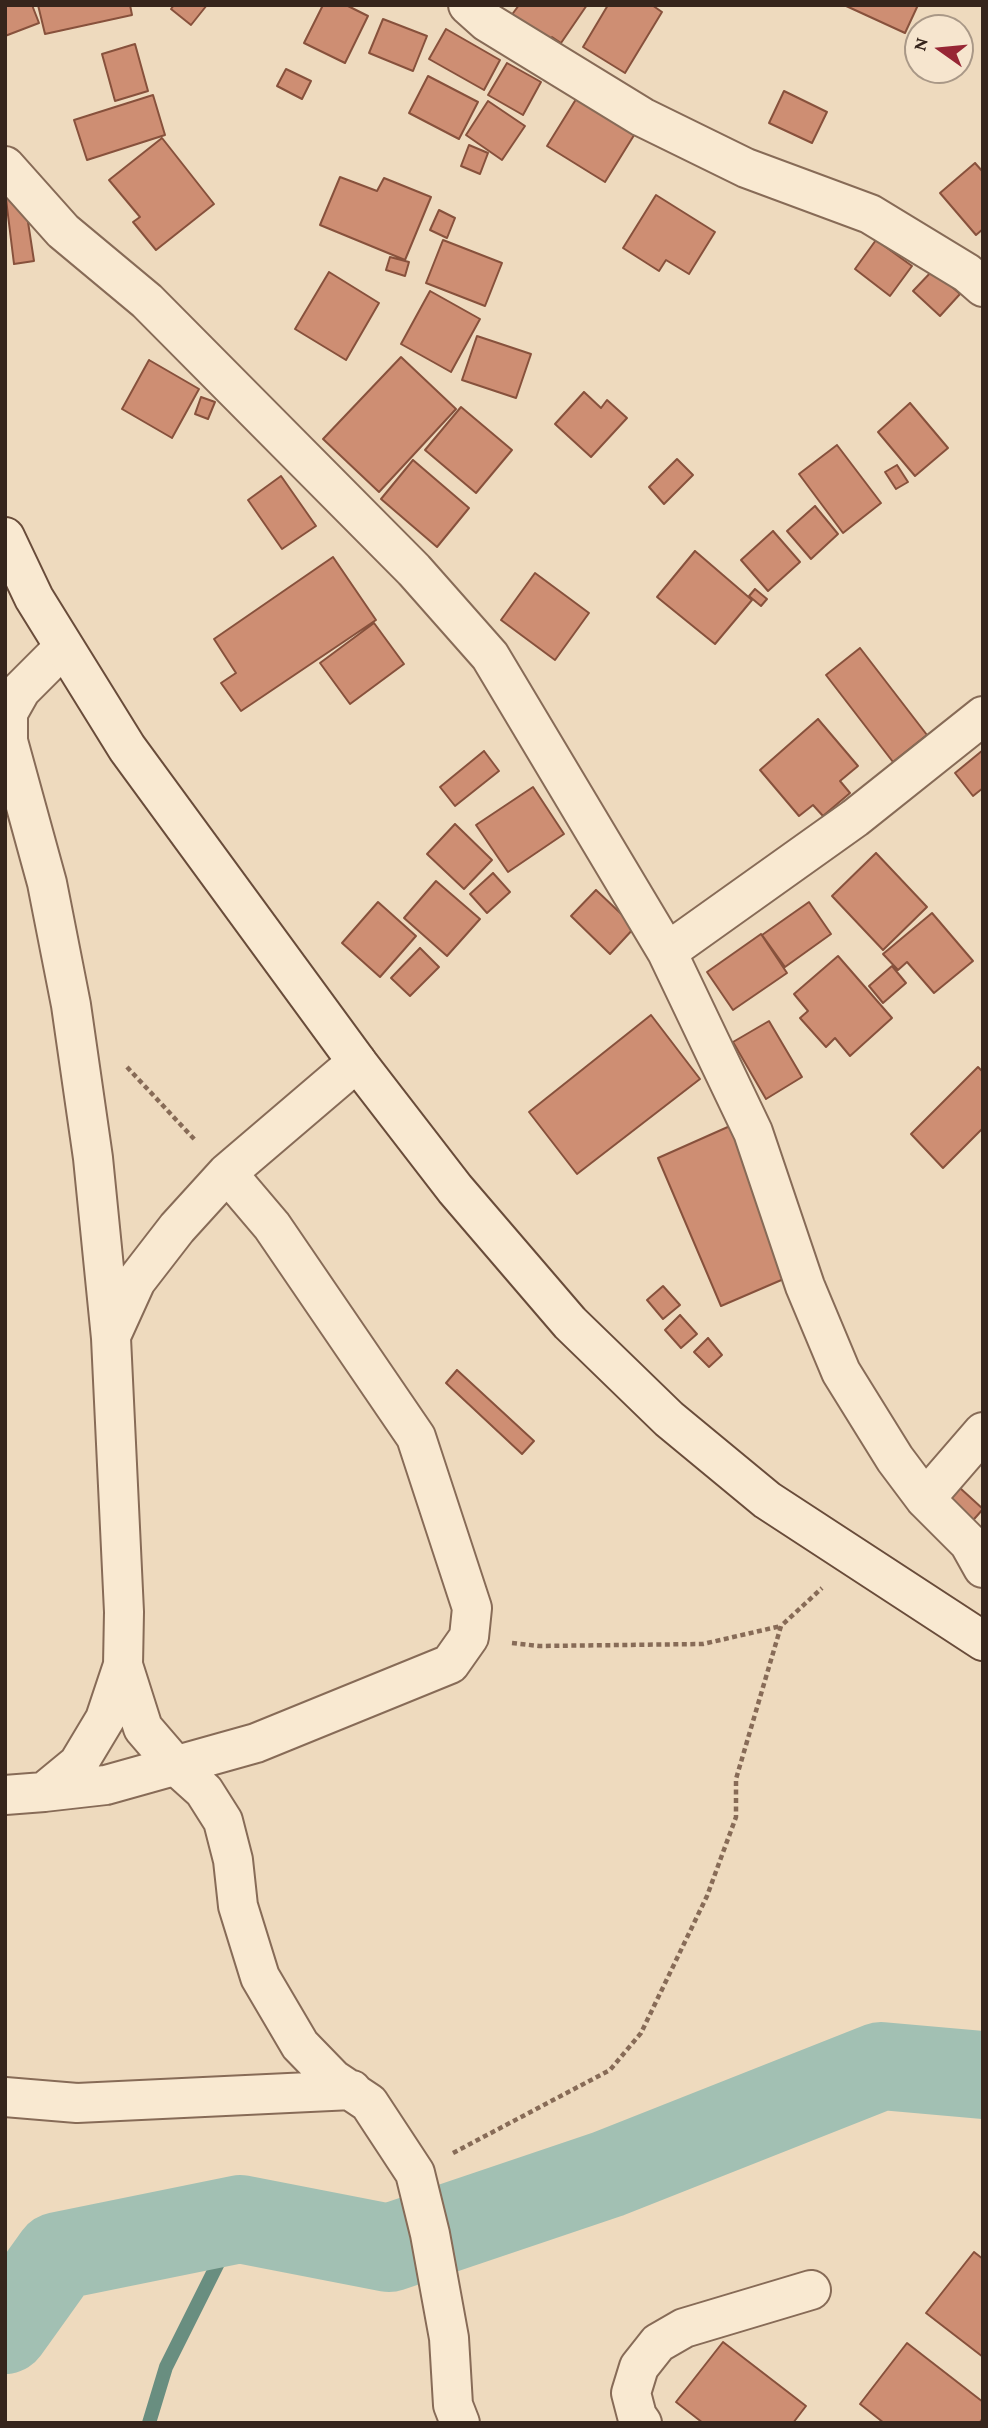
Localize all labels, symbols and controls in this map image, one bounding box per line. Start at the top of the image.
north arrow [904,14,974,84]
text: N [908,35,932,53]

